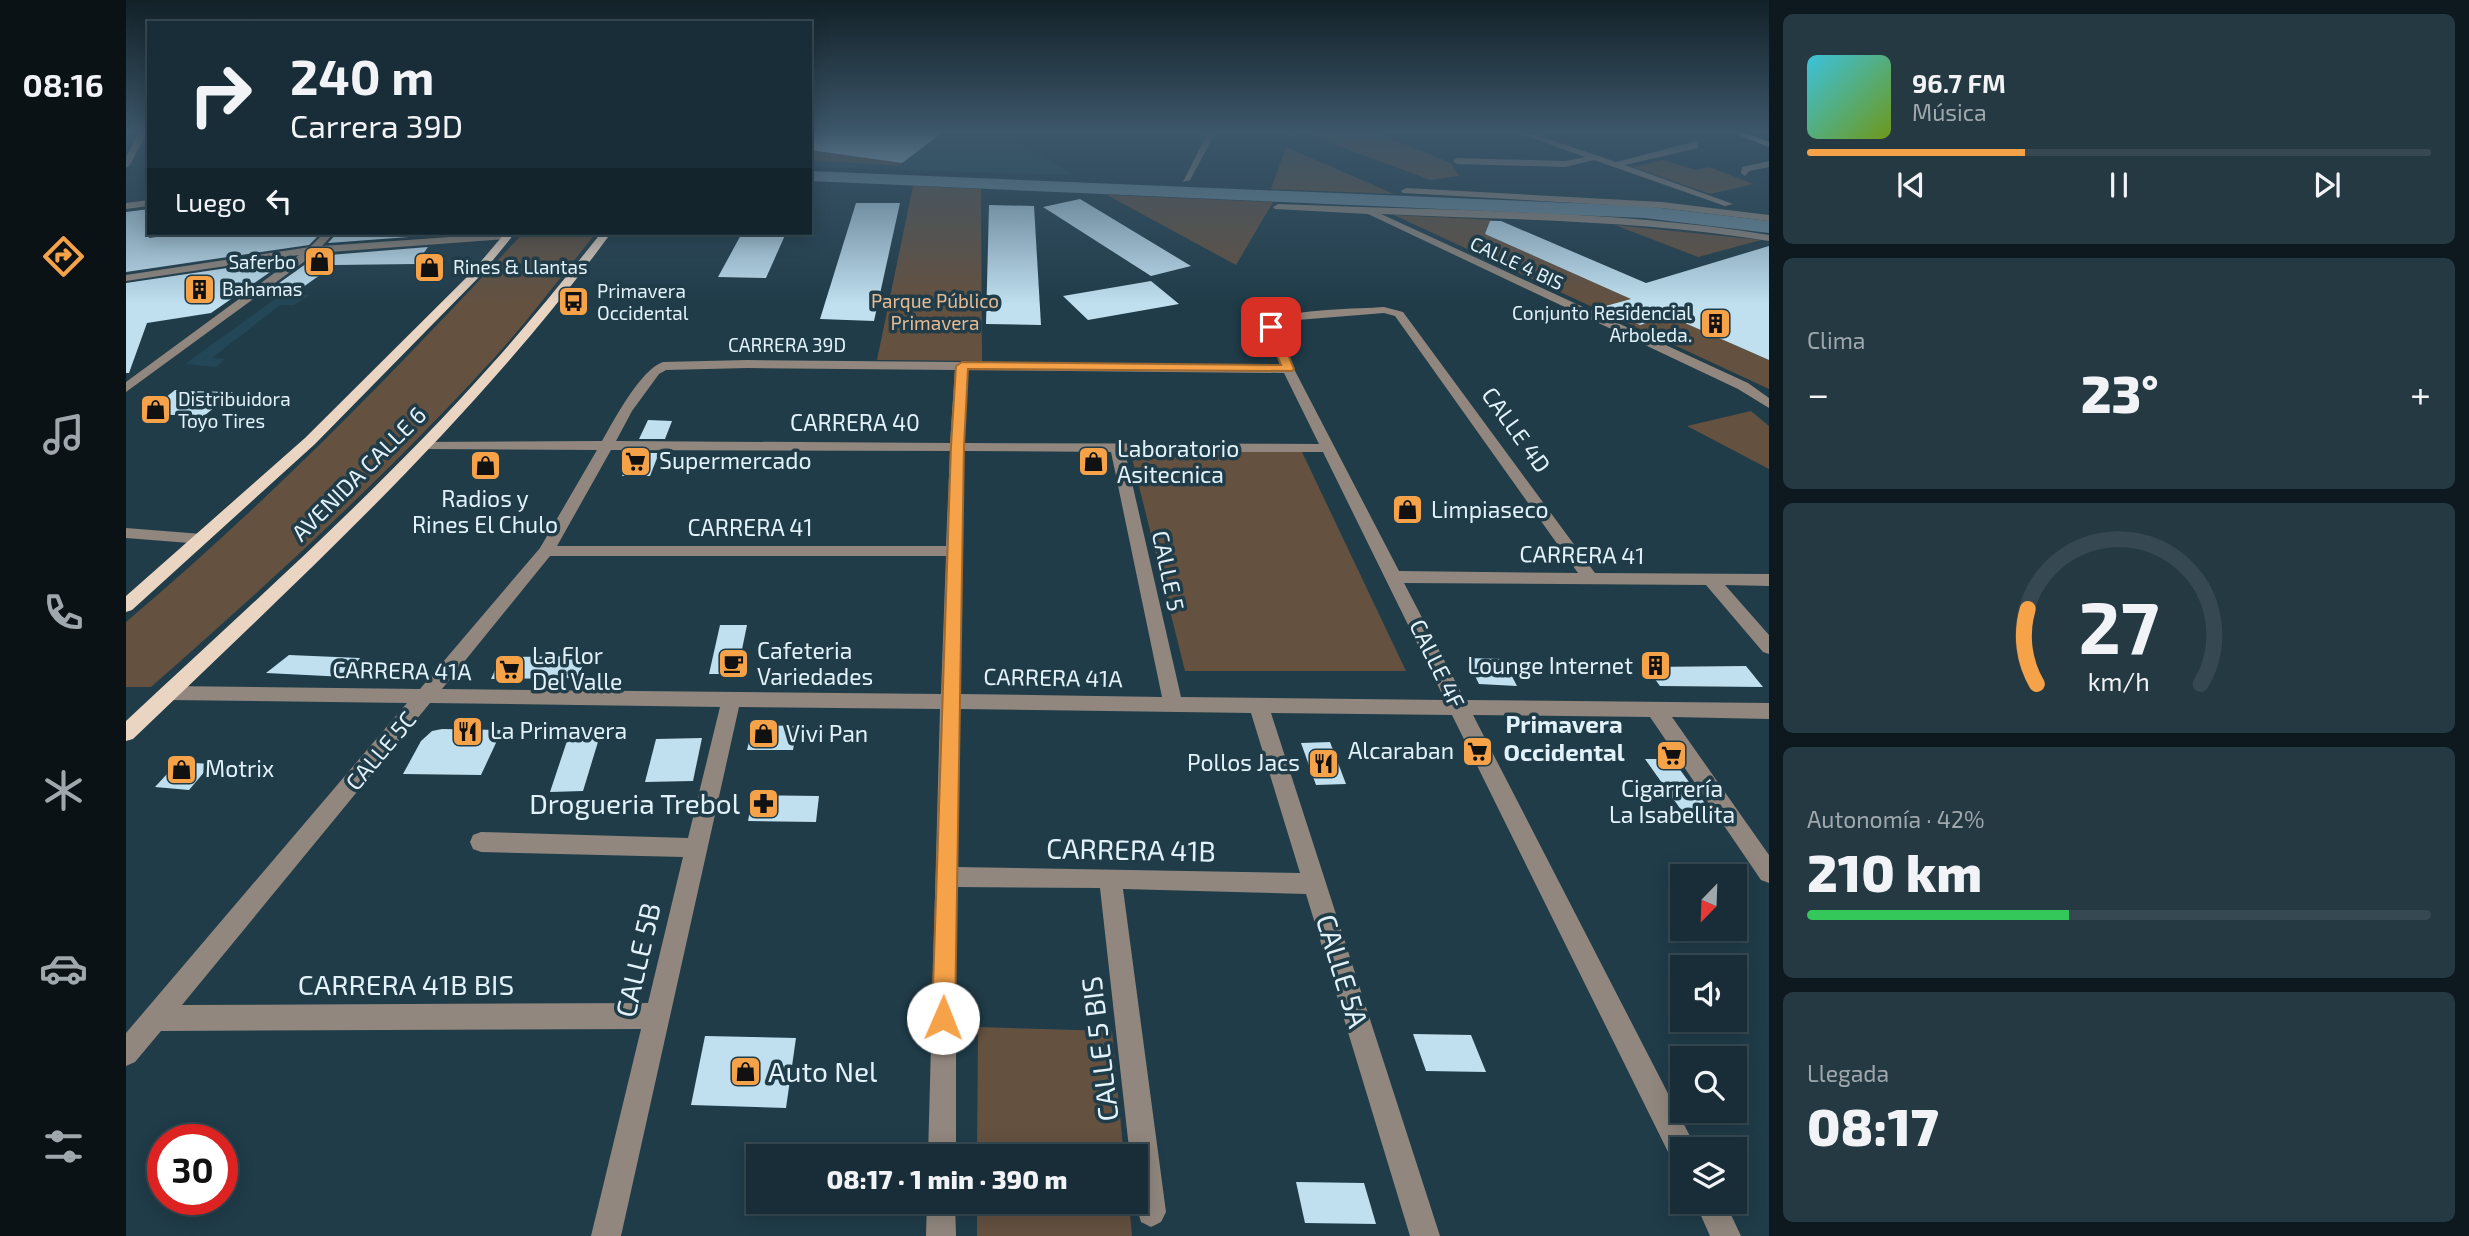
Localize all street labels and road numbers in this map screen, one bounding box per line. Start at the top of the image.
street label: CALLE 4 BIS [1467,231,1568,294]
street label: CARRERA 39D [728,333,846,356]
street label: CALLE 4D [1477,381,1557,477]
street label: AVENIDA CALLE 6 [285,400,431,546]
street label: CARRERA 40 [790,408,920,436]
street label: CARRERA 41 [687,513,813,541]
street label: CALLE 5 [1147,528,1191,614]
street label: CARRERA 41 [1519,539,1645,569]
street label: CALLE 4F [1404,614,1471,713]
street label: CARRERA 41A [332,655,473,685]
street label: CARRERA 41A [983,662,1124,692]
street label: CALLE 5C [339,705,421,796]
street label: CARRERA 41B [1046,831,1216,867]
street label: CALLE 5B [607,899,667,1020]
street label: CALLE 5A [1310,910,1376,1032]
street label: CARRERA 41B BIS [298,967,514,1001]
street label: CALLE 5 BIS [1073,975,1125,1124]

